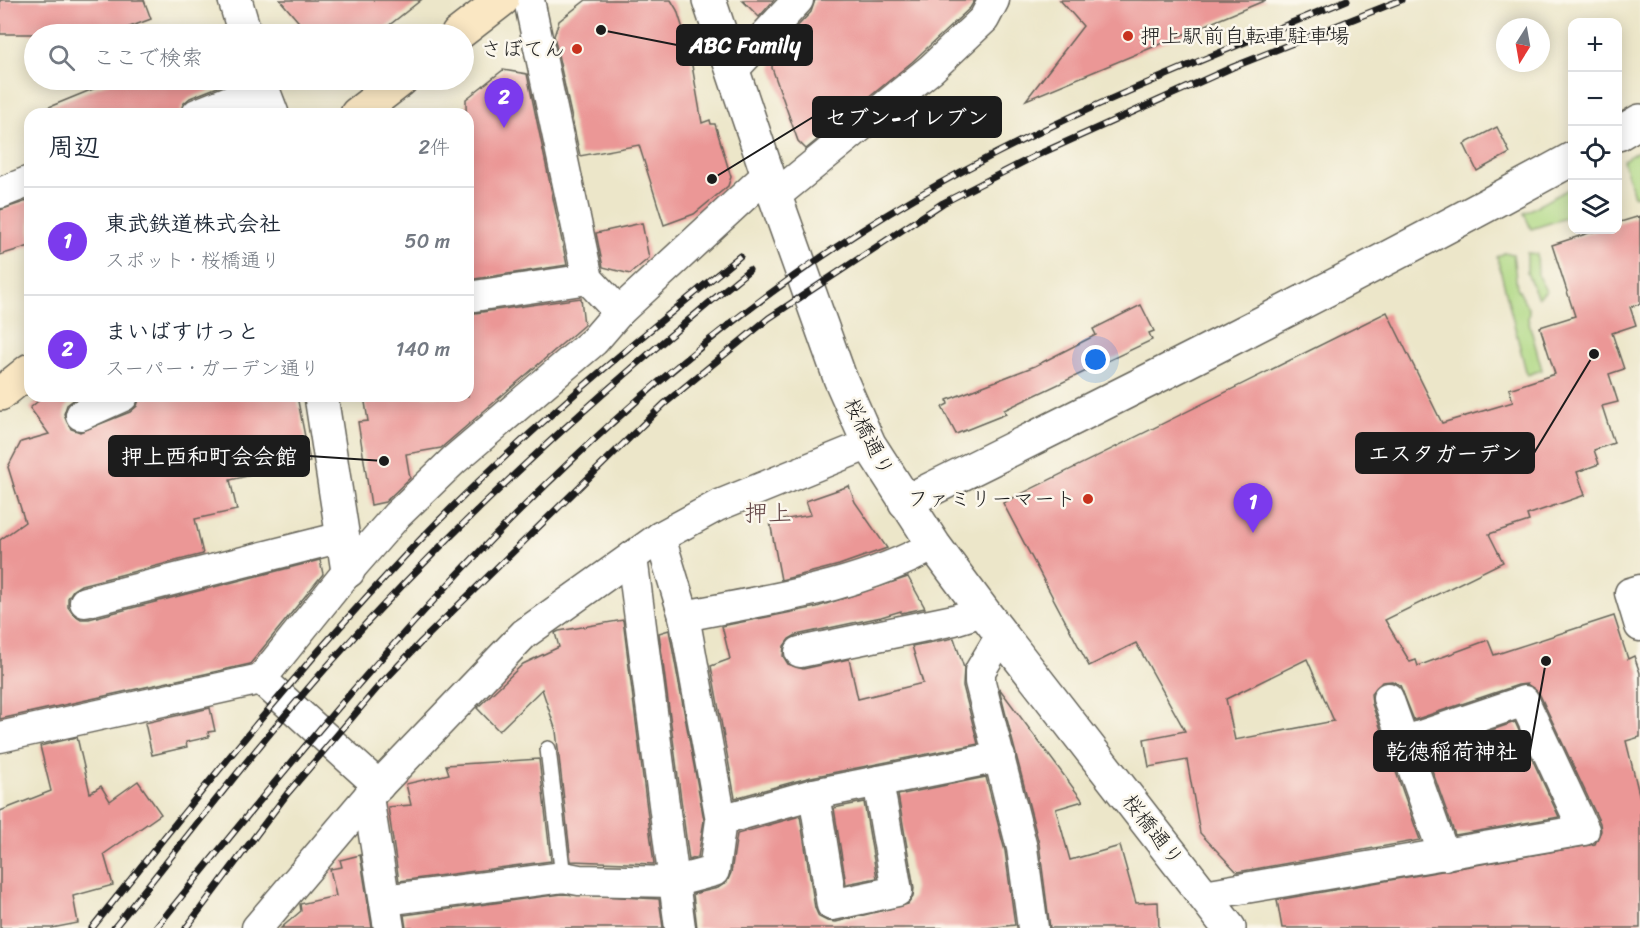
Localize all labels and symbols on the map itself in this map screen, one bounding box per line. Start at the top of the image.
place label: 押上駅前自転車駐車場 [1140,17,1350,55]
north arrow [1496,18,1550,72]
callout: ABC Family [677,25,812,65]
text: ABC Family [688,26,801,65]
marker: 押上駅前自転車駐車場 [1121,29,1135,43]
place label: さぼてん [481,30,565,68]
marker: さぼてん [570,42,584,56]
pin: 2 [484,78,524,128]
callout: セブン-イレブン [813,97,1001,137]
text: セブン-イレブン [825,98,989,137]
your location [1081,345,1110,374]
street label: 桜橋通り [833,391,905,483]
callout: エスタガーデン [1356,433,1534,473]
text: エスタガーデン [1368,434,1522,473]
callout: 押上西和町会会館 [109,436,309,476]
text: 押上西和町会会館 [121,437,297,476]
place label: ファミリーマート [908,480,1076,518]
pin: 1 [1234,484,1272,533]
district label: 押上 [744,492,792,534]
marker: ファミリーマート [1081,492,1095,506]
callout: 乾徳稲荷神社 [1374,731,1530,771]
text: 乾徳稲荷神社 [1386,732,1518,771]
street label: 桜橋通り [1112,785,1194,875]

